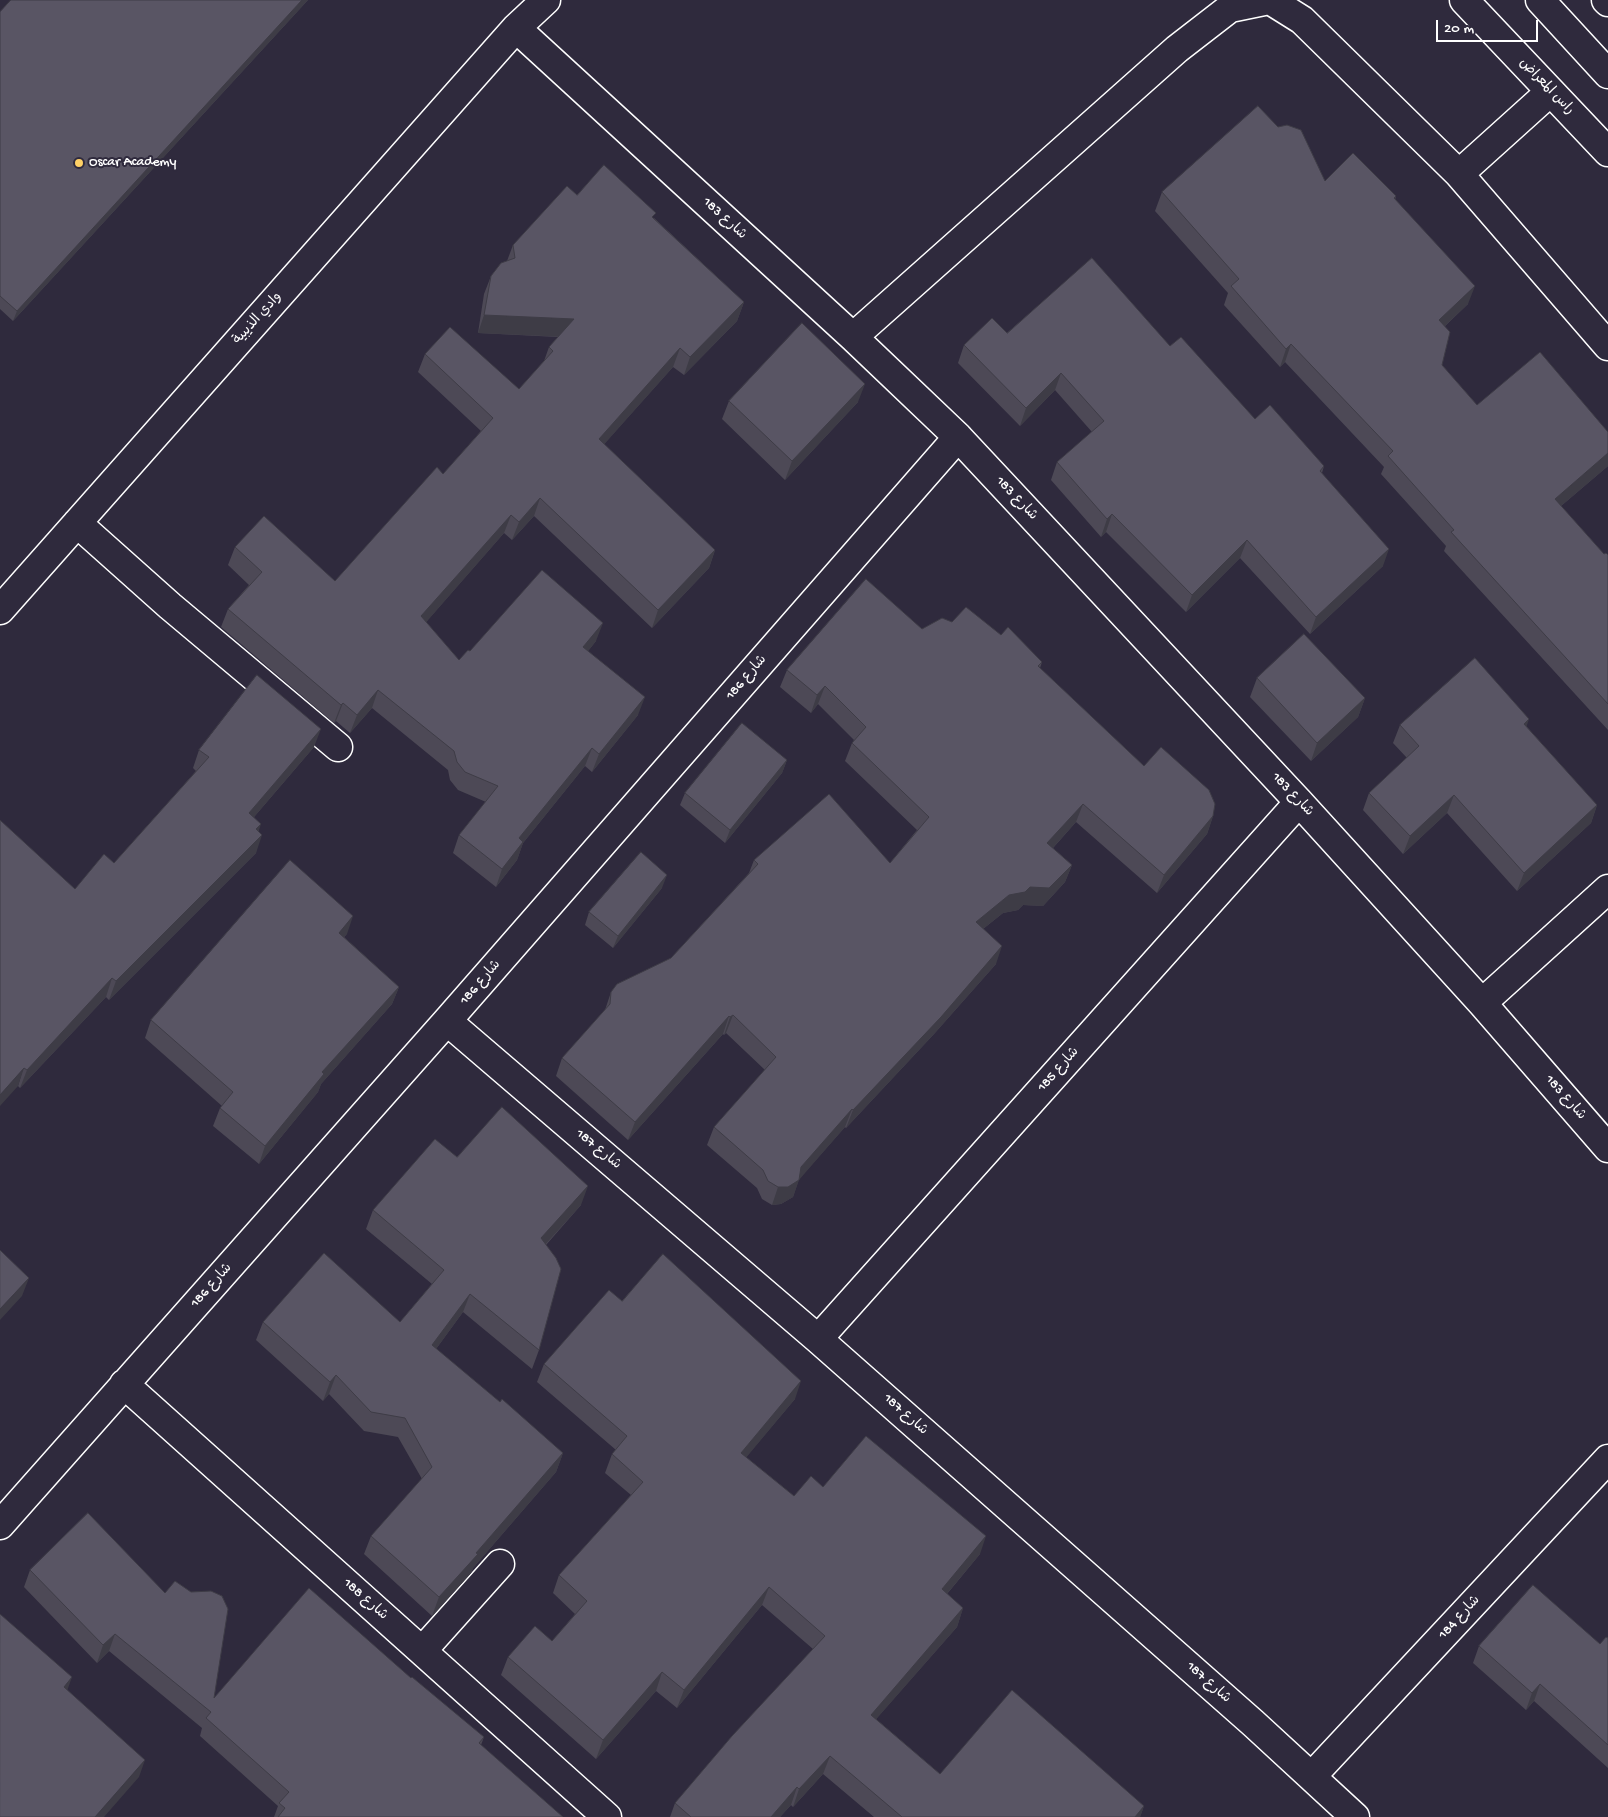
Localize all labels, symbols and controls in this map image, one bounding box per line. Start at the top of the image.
scale bar [1438,10,1540,42]
text: 20 m [1444,20,1474,38]
street label: راس المعراض [1515,55,1577,119]
place label: Oscar Academy [89,155,176,171]
marker: Oscar Academy [73,157,85,169]
street label: شارع 183 [698,194,750,244]
street label: وادي الذيبية [230,289,286,349]
street label: شارع 183 [991,473,1041,525]
street label: شارع 186 [723,652,771,704]
street label: شارع 183 [1267,769,1317,821]
street label: شارع 186 [457,957,505,1009]
street label: شارع 185 [1035,1044,1083,1096]
street label: شارع 183 [1541,1072,1589,1124]
street label: شارع 187 [572,1126,624,1174]
street label: شارع 186 [188,1260,236,1312]
street label: شارع 187 [879,1391,931,1439]
street label: شارع 188 [339,1575,391,1625]
street label: شارع 184 [1436,1593,1484,1643]
street label: شارع 187 [1182,1659,1234,1707]

